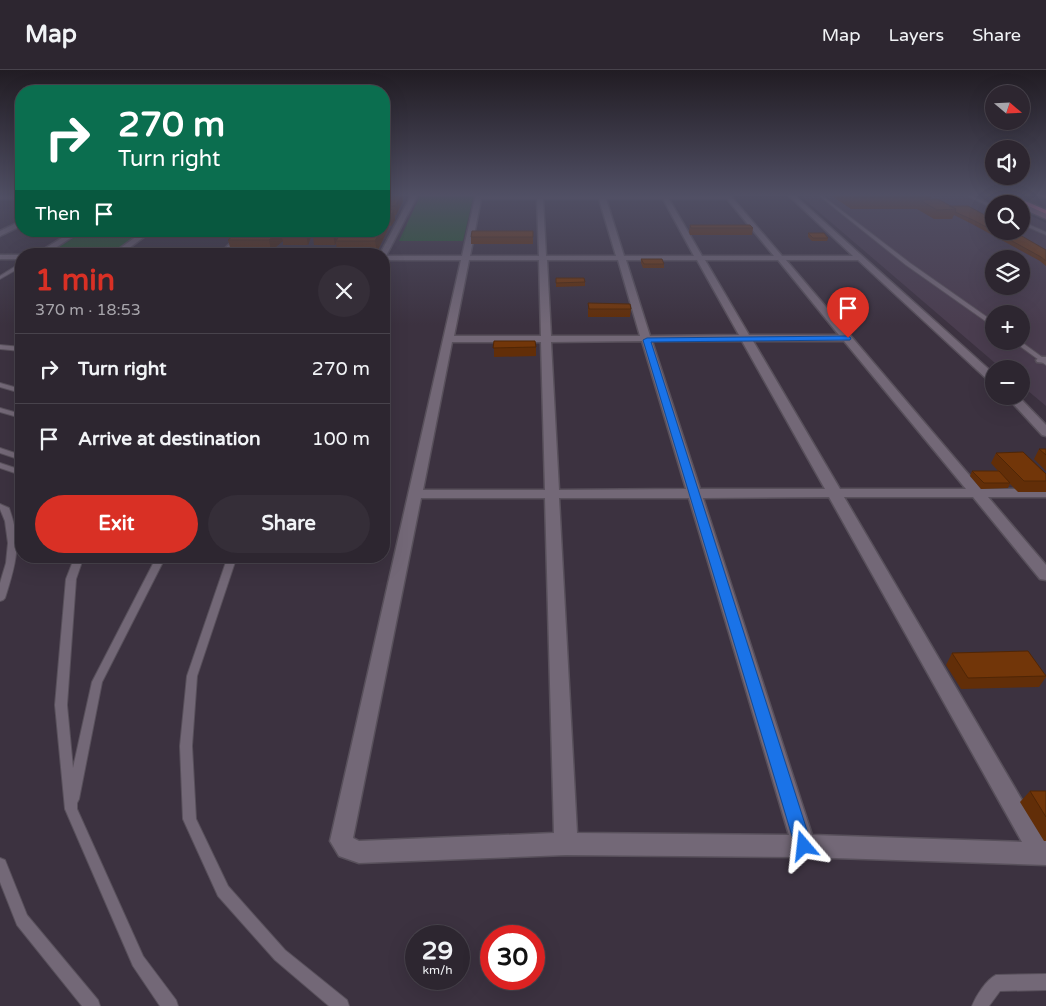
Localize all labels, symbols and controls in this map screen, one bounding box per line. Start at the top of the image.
text: Map [25,20,77,49]
text: Map [822,24,861,46]
text: Layers [889,24,944,46]
text: Share [972,24,1021,46]
north arrow [985,85,1030,130]
map controls [985,85,1030,405]
text: 270 m [118,104,225,146]
icon: right [35,105,100,170]
button: sound [985,140,1030,185]
text: Turn right [118,146,220,172]
button: search [985,195,1030,240]
icon: arrive [90,200,118,228]
text: Then [35,203,80,225]
button: layers [985,250,1030,295]
text: 1 min [35,262,115,299]
button: close [318,265,370,317]
pin [827,287,869,338]
icon: arrive [834,294,862,322]
text: 370 m · 18:53 [35,300,141,320]
button: + [985,305,1030,350]
icon: right [35,355,63,383]
text: Turn right [78,358,166,380]
text: 270 m [312,358,370,380]
button: − [985,360,1030,405]
icon: arrive [35,425,63,453]
text: Arrive at destination [78,428,261,450]
text: 100 m [312,428,370,450]
button: Exit [35,495,198,553]
button: Share [208,495,370,553]
position arrow [777,819,829,871]
speed limit sign: 30 [480,925,545,990]
text: 29 [422,936,453,966]
text: km/h [422,963,453,977]

